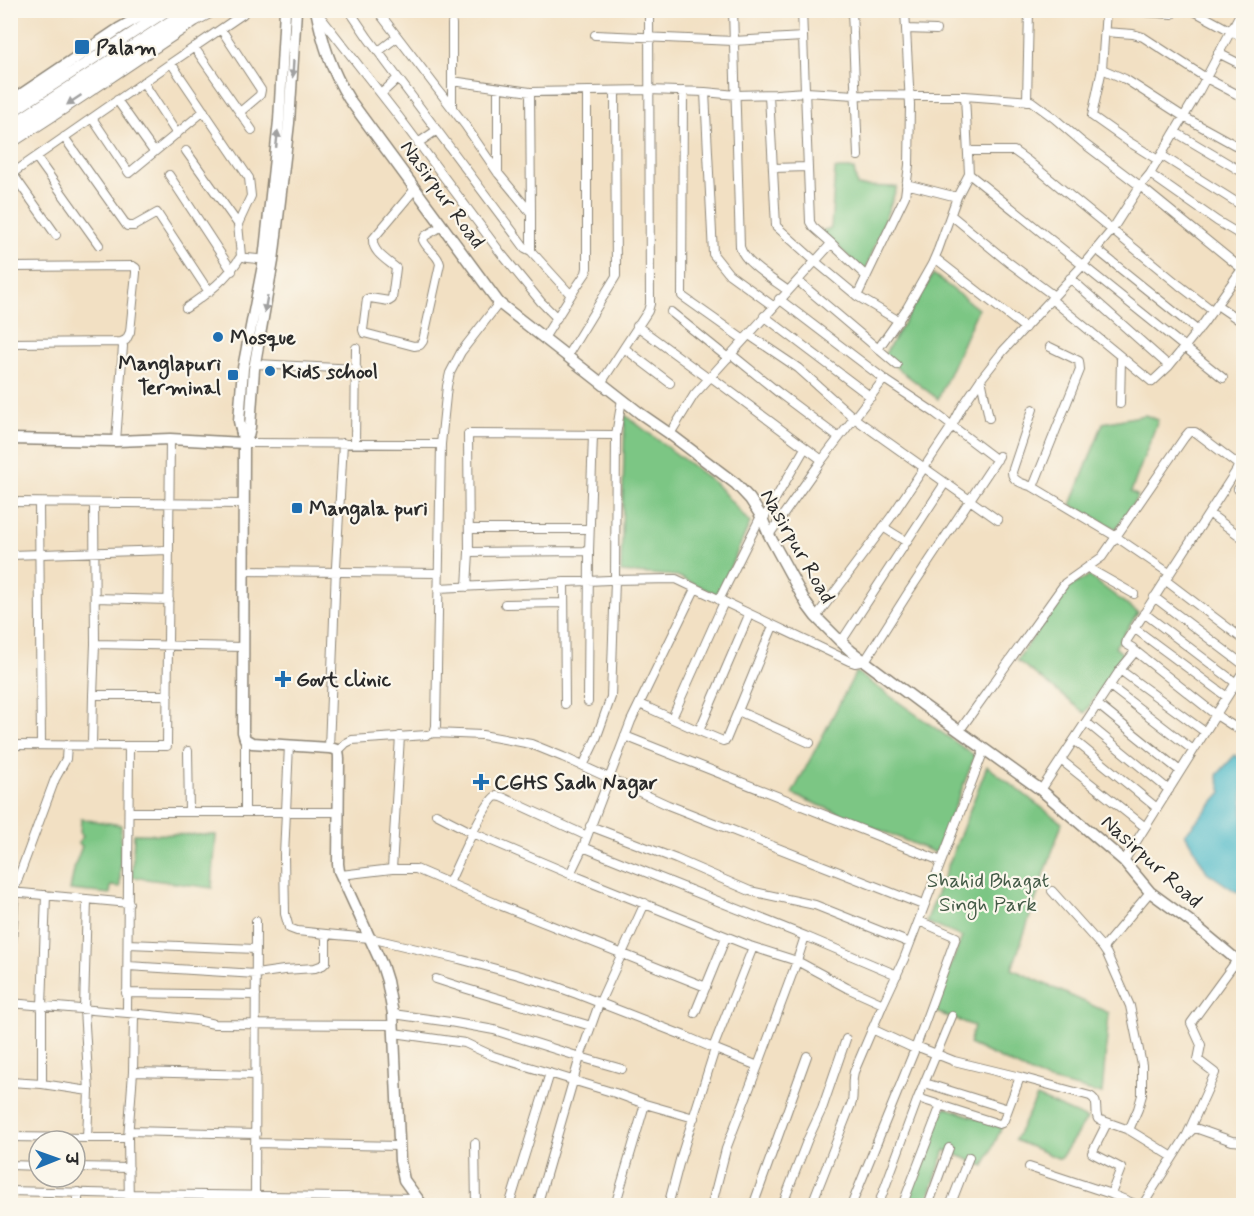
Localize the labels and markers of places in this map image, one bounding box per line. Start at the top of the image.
place label: Palam [96,34,157,62]
marker: Palam [73,38,91,56]
place label: Mosque [230,324,296,352]
marker: Mosque [211,330,225,344]
place label: Manglapuri Terminal [118,350,221,402]
place label: Kids school [282,358,378,386]
marker: Kids school [263,364,277,378]
marker: Manglapuri Terminal [226,368,240,382]
place label: Mangala puri [309,495,428,525]
marker: Mangala puri [290,501,304,515]
place label: Govt clinic [296,666,392,694]
marker: Govt clinic [274,670,292,688]
place label: CGHS Sadh Nagar [494,769,658,799]
marker: CGHS Sadh Nagar [472,773,490,791]

